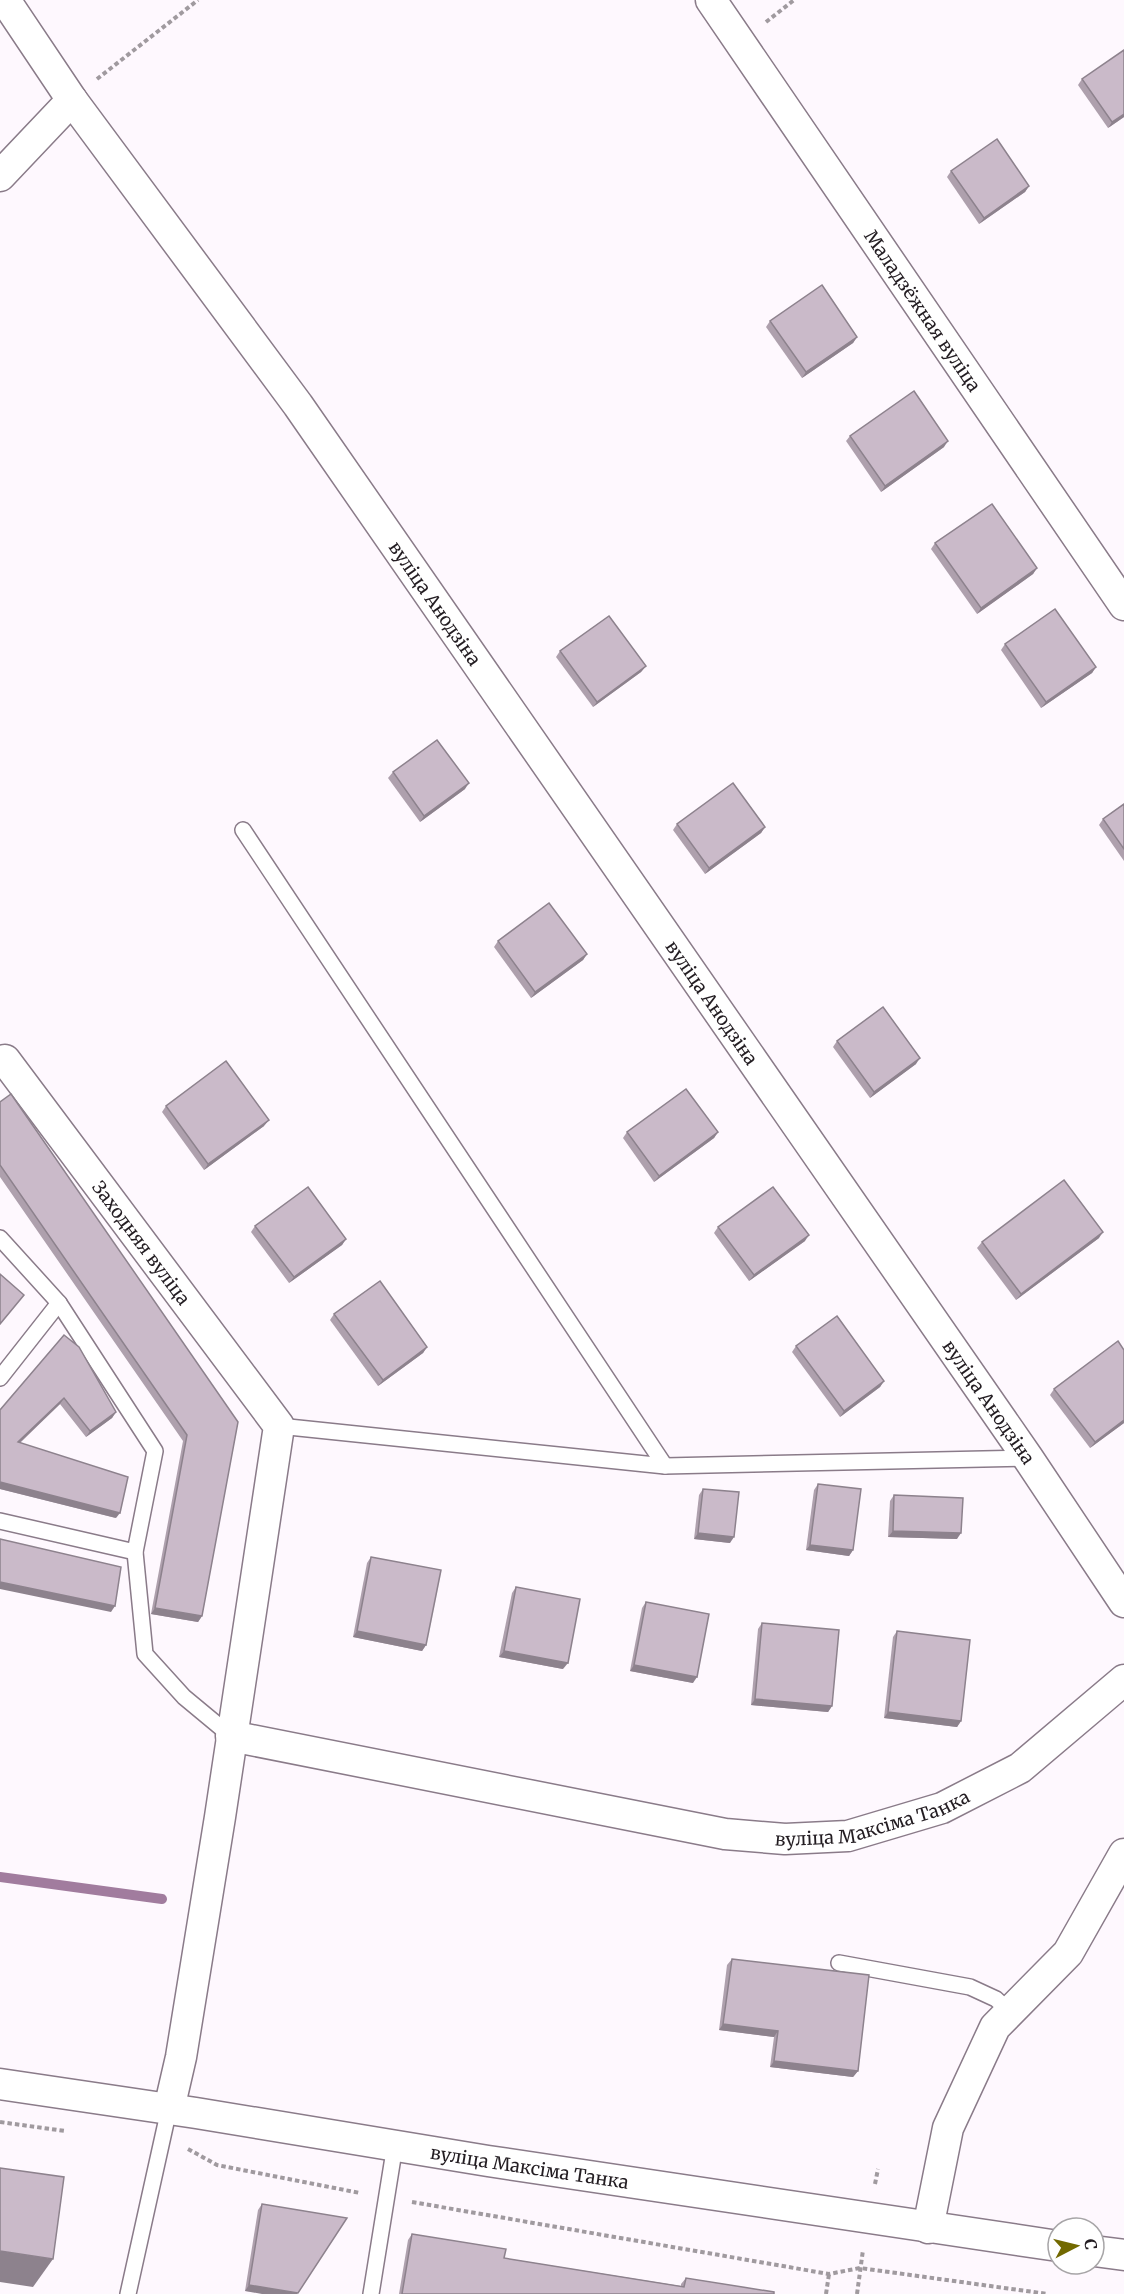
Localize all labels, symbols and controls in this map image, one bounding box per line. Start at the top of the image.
street label: Маладзёжная вуліца [860,225,986,396]
street label: вуліца Анодзіна [384,536,487,670]
street label: вуліца Анодзіна [661,936,764,1069]
street label: Заходняя вуліца [88,1176,196,1309]
street label: вуліца Анодзіна [938,1335,1040,1469]
street label: вуліца Максіма Танка [774,1784,974,1851]
street label: вуліца Максіма Танка [429,2140,631,2193]
north arrow [1046,2216,1106,2276]
text: С [1080,2238,1101,2251]

